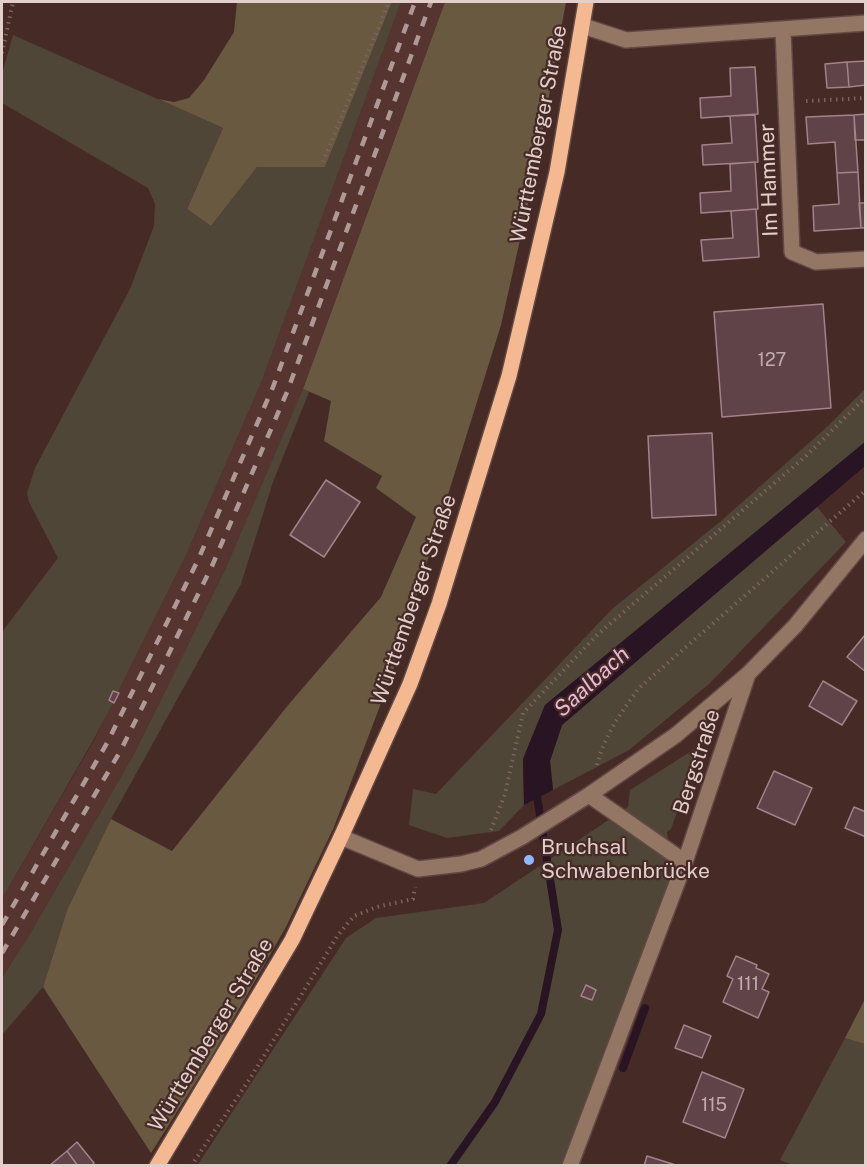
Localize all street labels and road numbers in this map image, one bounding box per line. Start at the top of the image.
street label: Württemberger Straße [506,23,572,245]
street label: Im Hammer [754,123,784,237]
street label: Württemberger Straße [366,491,462,709]
street label: Bergstraße [668,706,726,818]
street label: Württemberger Straße [143,934,279,1136]

